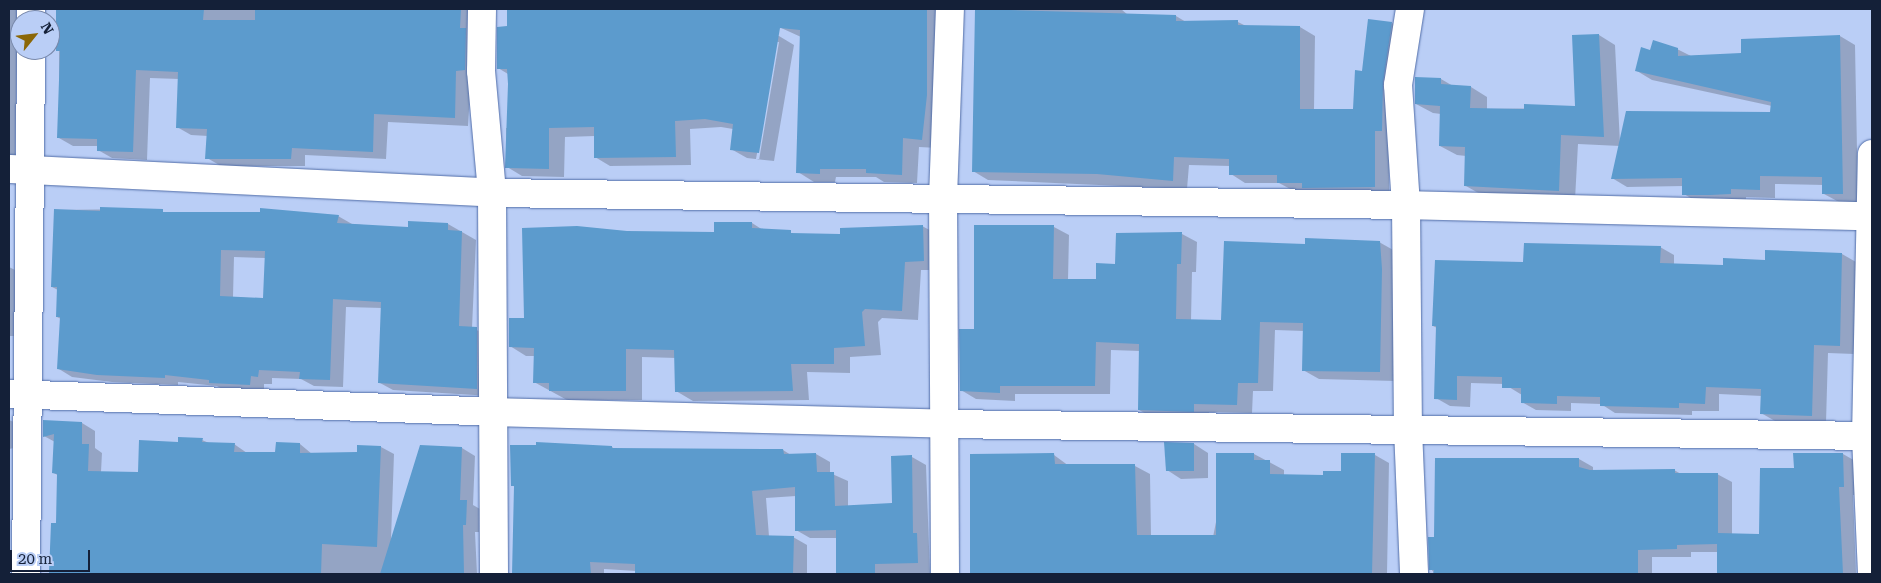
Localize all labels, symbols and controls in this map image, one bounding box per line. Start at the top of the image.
north arrow [10,10,60,60]
text: N [38,20,57,37]
scale bar [12,540,92,572]
text: 20 m [18,550,52,568]

